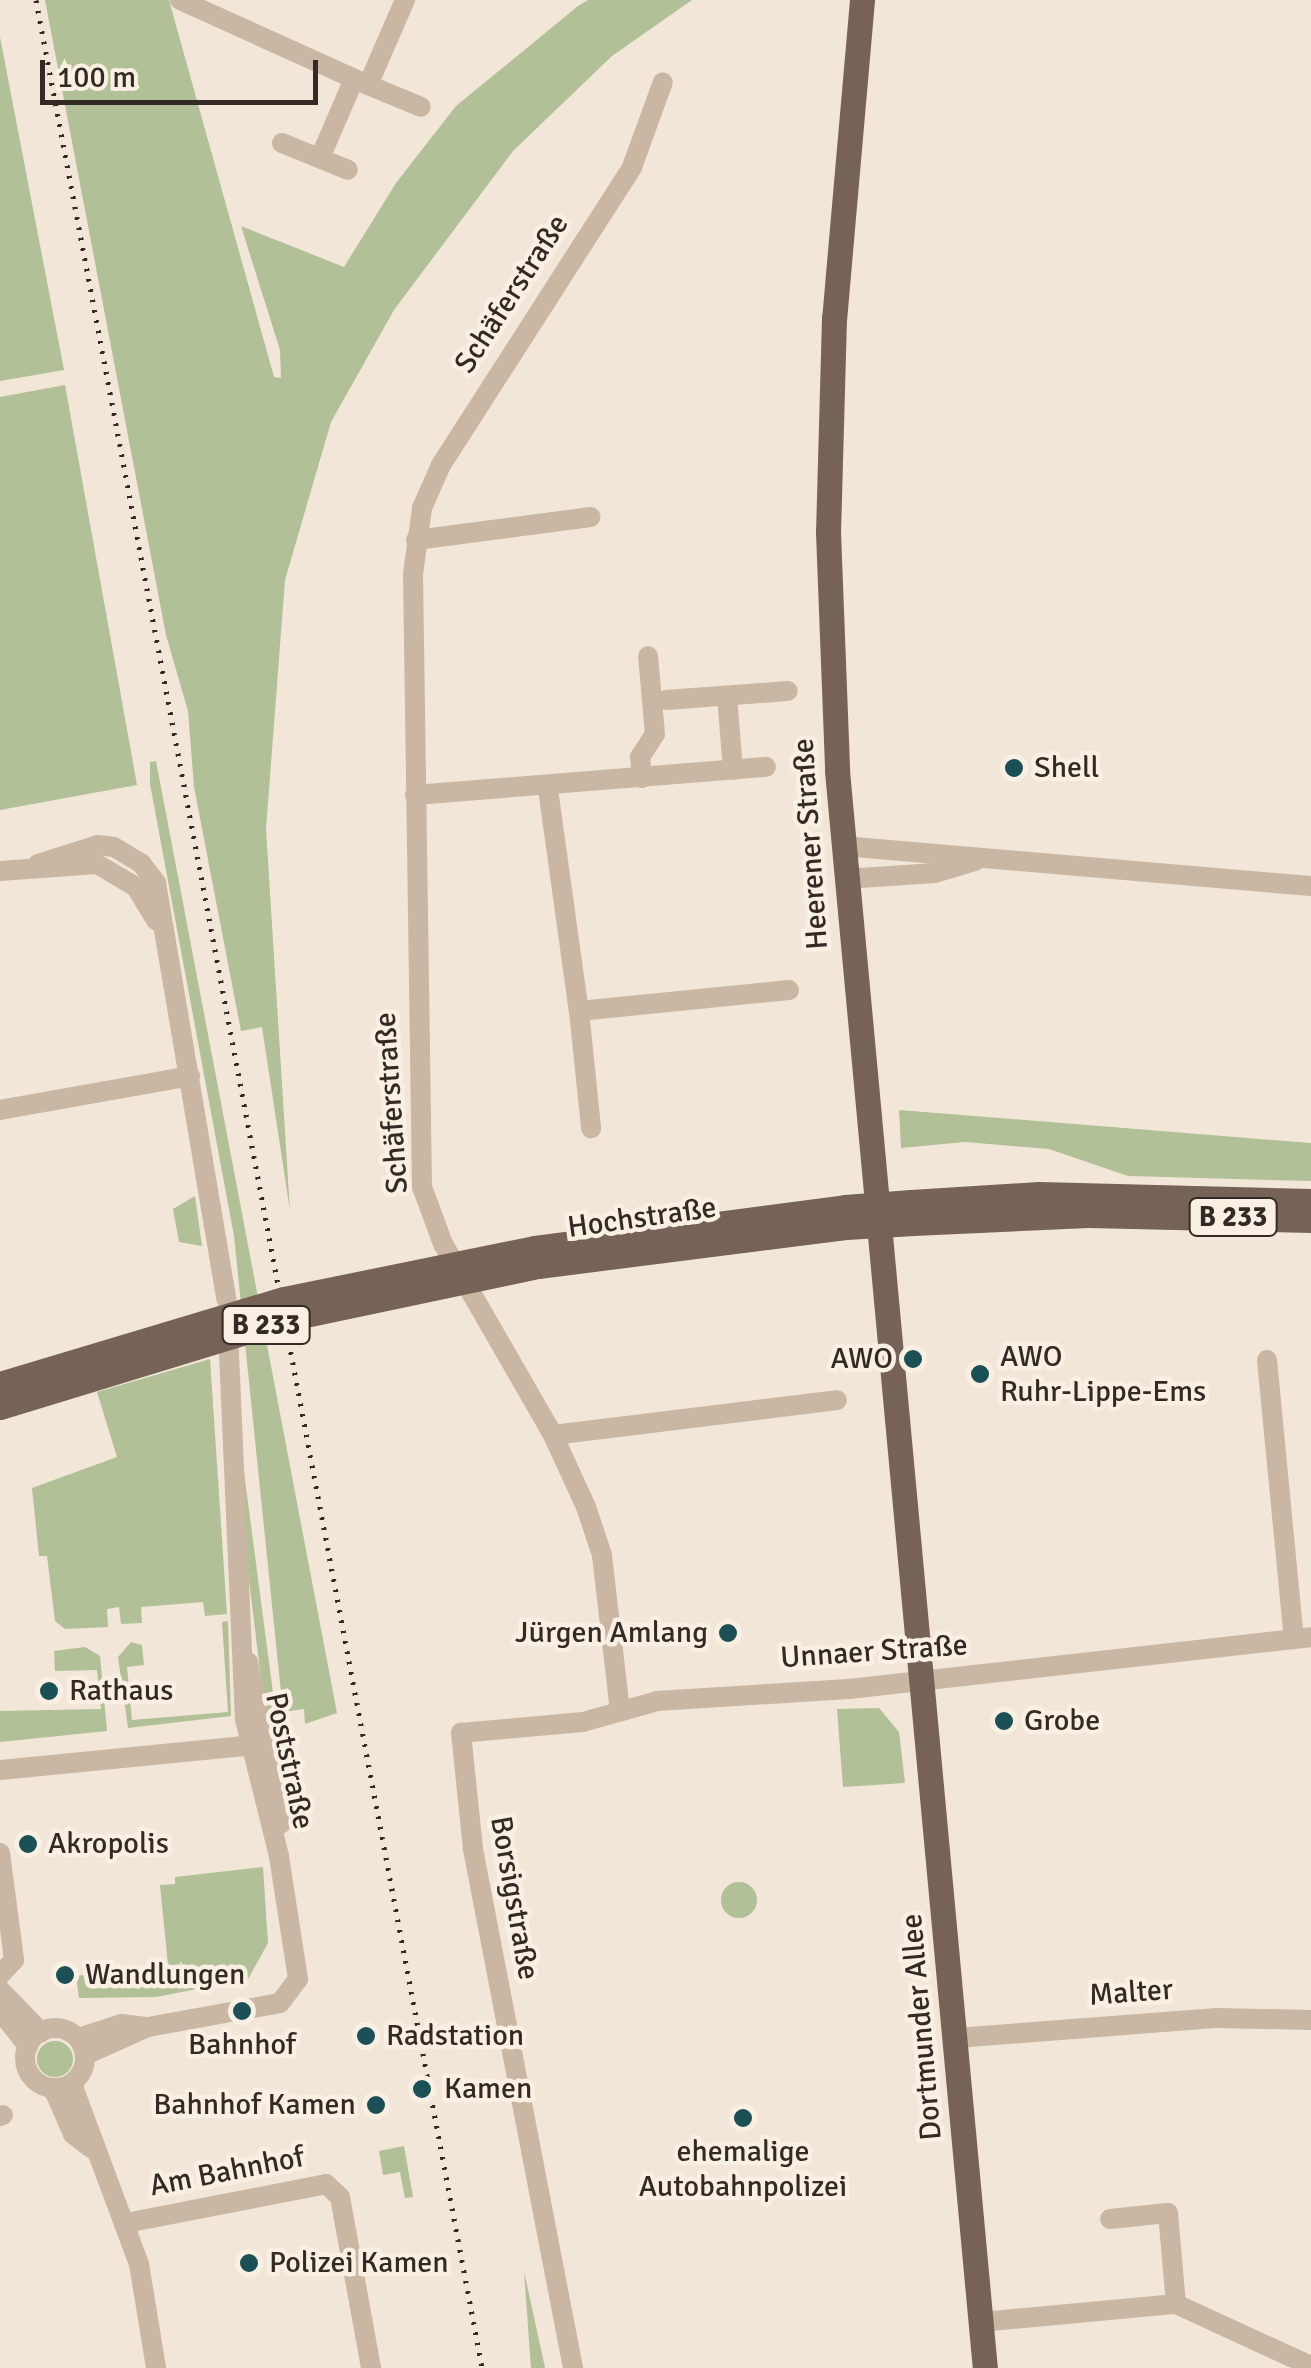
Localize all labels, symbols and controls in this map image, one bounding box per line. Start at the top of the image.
scale bar [45,40,322,102]
text: 100 m [57,59,136,96]
street label: Schäferstraße [447,208,577,380]
street label: Heerener Straße [786,737,836,951]
place label: Shell [1034,750,1099,786]
marker: Shell [1003,757,1025,779]
street label: Schäferstraße [368,1011,416,1195]
street label: Hochstraße [565,1190,719,1246]
road number: B 233 [1188,1194,1278,1240]
road number: B 233 [221,1302,311,1348]
place label: AWO Ruhr-Lippe-Ems [1000,1339,1206,1410]
place label: AWO [830,1341,893,1377]
marker: AWO [902,1348,924,1370]
marker: AWO Ruhr-Lippe-Ems [969,1363,991,1385]
place label: Jürgen Amlang [515,1615,708,1651]
marker: Jürgen Amlang [717,1622,739,1644]
street label: Unnaer Straße [779,1628,969,1676]
place label: Rathaus [69,1673,173,1709]
marker: Rathaus [38,1680,60,1702]
street label: Poststraße [257,1689,321,1833]
place label: Grobe [1024,1703,1100,1739]
marker: Grobe [993,1710,1015,1732]
street label: Borsigstraße [482,1813,546,1983]
place label: Akropolis [48,1826,169,1862]
marker: Akropolis [17,1833,39,1855]
street label: Dortmunder Allee [894,1912,950,2142]
place label: Wandlungen [85,1957,245,1993]
marker: Wandlungen [54,1964,76,1986]
street label: Malter [1088,1972,1174,2014]
marker: Bahnhof [231,2000,253,2022]
place label: Radstation [386,2018,524,2054]
marker: Radstation [355,2025,377,2047]
place label: Bahnhof [188,2027,296,2063]
place label: Kamen [444,2071,532,2107]
marker: Kamen [409,2076,435,2102]
place label: Bahnhof Kamen [153,2087,356,2123]
marker: Bahnhof Kamen [365,2094,387,2116]
marker: ehemalige Autobahnpolizei [732,2107,754,2129]
place label: ehemalige Autobahnpolizei [639,2134,847,2204]
street label: Am Bahnhof [147,2139,307,2205]
place label: Polizei Kamen [269,2245,449,2281]
marker: Polizei Kamen [238,2252,260,2274]

